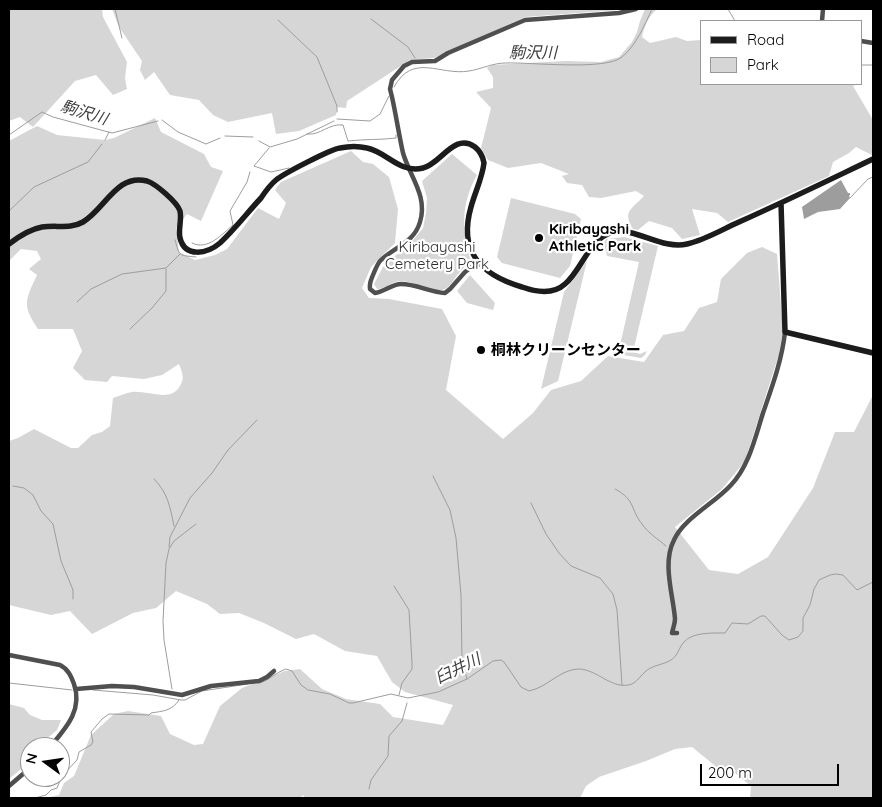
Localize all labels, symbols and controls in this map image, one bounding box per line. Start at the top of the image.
legend [700,20,862,85]
text: Road [747,30,784,49]
water label: 駒沢川 [509,43,557,63]
text: Park [747,55,779,74]
water label: 駒沢川 [58,97,110,129]
place label: Kiribayashi Athletic Park [549,220,641,255]
marker: Kiribayashi Athletic Park [533,232,545,244]
park label: Kiribayashi Cemetery Park [385,238,489,273]
place label: 桐林クリーンセンター [491,341,641,359]
marker: 桐林クリーンセンター [475,344,487,356]
water label: 臼井川 [432,650,484,688]
north arrow [20,737,70,787]
text: N [21,751,41,766]
scale bar [702,754,841,786]
text: 200 m [708,763,752,782]

